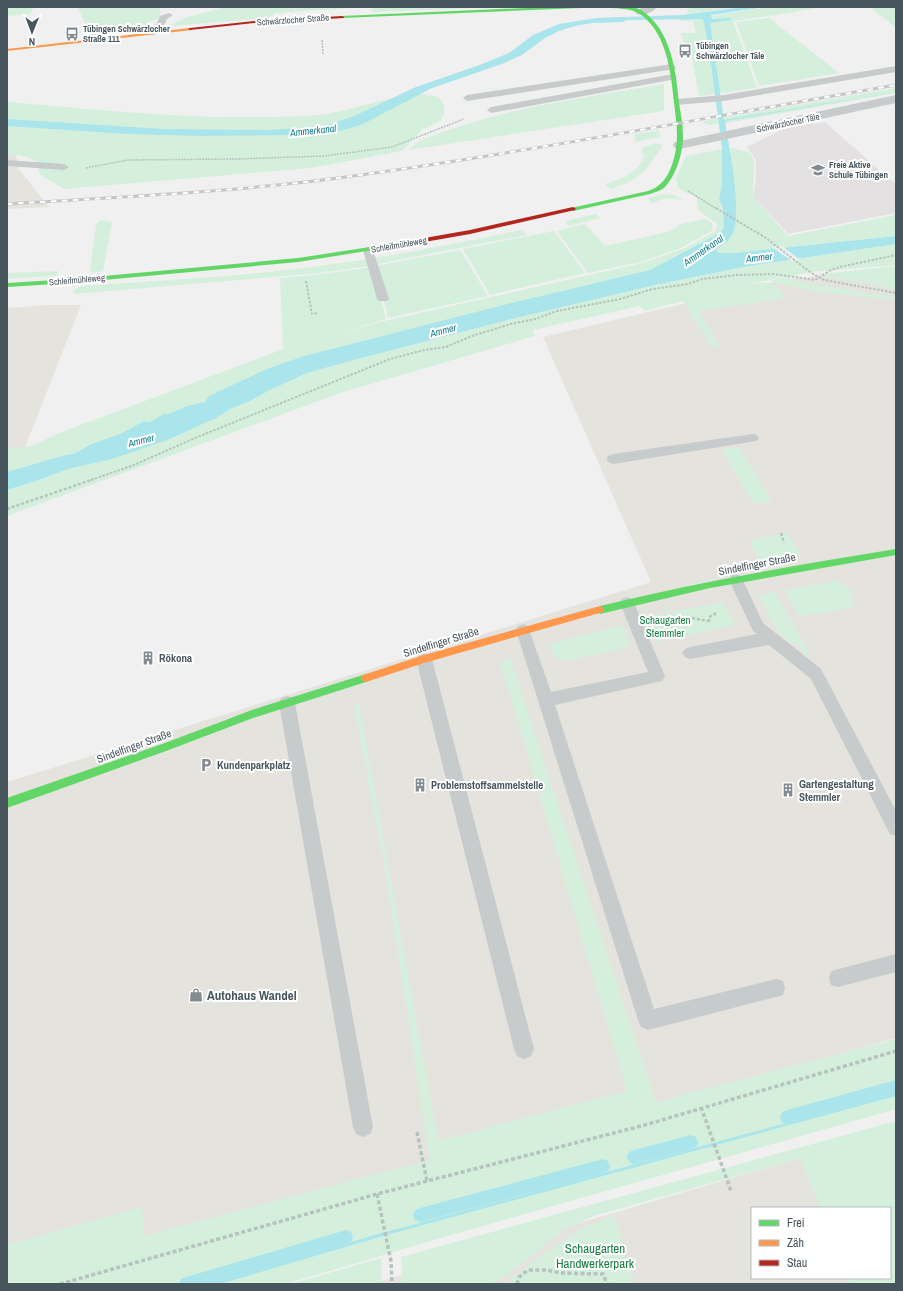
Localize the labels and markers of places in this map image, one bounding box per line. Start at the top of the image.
place label: Tübingen Schwärzlocher Straße 111 [83,23,170,45]
bus stop icon: Tübingen Schwärzlocher Straße 111 [64,26,80,42]
place label: Tübingen Schwärzlocher Täle [696,40,764,62]
bus stop icon: Tübingen Schwärzlocher Täle [677,43,693,59]
place label: Freie Aktive Schule Tübingen [829,159,888,181]
school or university icon: Freie Aktive Schule Tübingen [810,162,826,178]
building icon: Rökona [140,650,156,666]
place label: Rökona [159,651,192,665]
parking icon: Kundenparkplatz [198,757,214,773]
place label: Kundenparkplatz [217,758,291,772]
building icon: Problemstoffsammelstelle [412,777,428,793]
place label: Gartengestaltung Stemmler [799,777,874,804]
place label: Problemstoffsammelstelle [431,778,543,792]
building icon: Gartengestaltung Stemmler [780,782,796,798]
shop icon: Autohaus Wandel [188,987,204,1003]
place label: Autohaus Wandel [207,987,297,1004]

